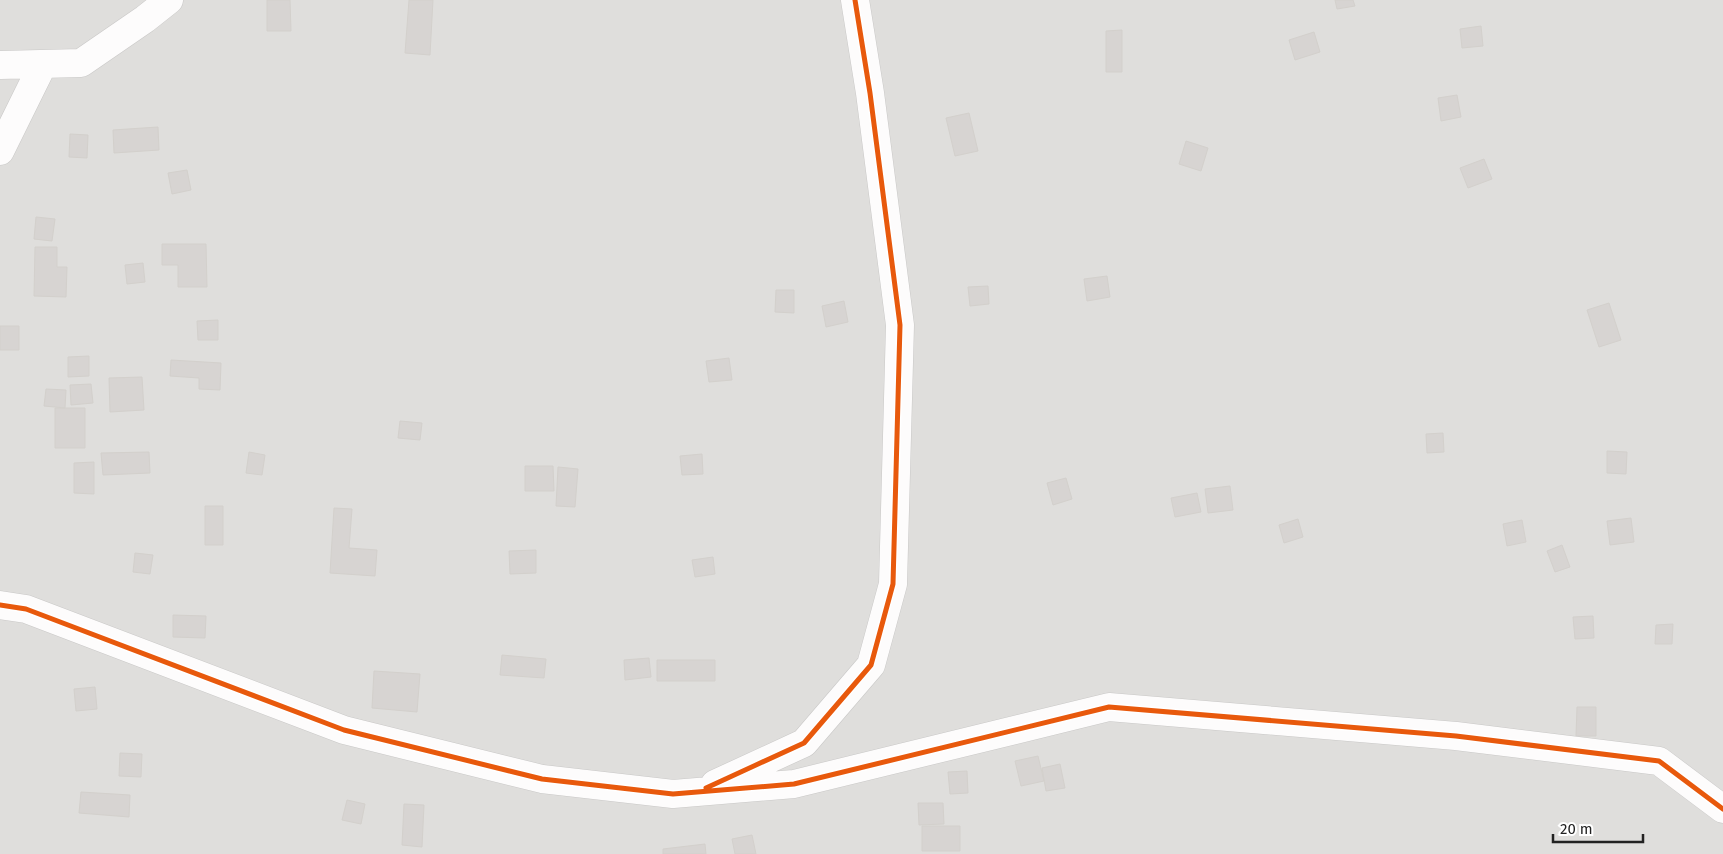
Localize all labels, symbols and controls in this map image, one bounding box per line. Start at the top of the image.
scale bar [1553,812,1643,844]
text: 20 m [1560,820,1593,838]

